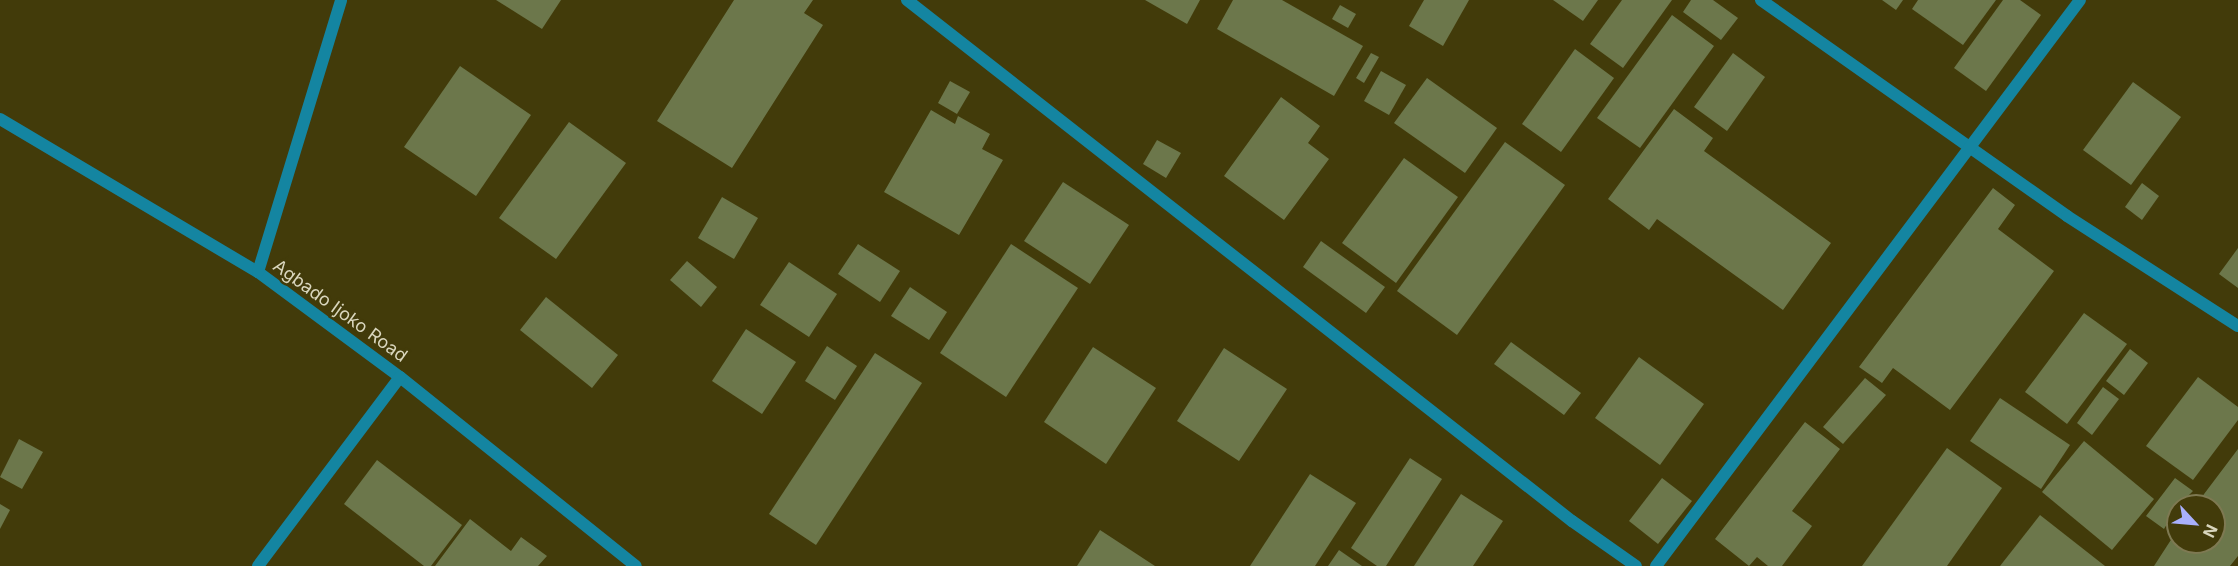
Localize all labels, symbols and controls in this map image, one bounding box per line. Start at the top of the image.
street label: Agbado Ijoko Road [269,255,411,367]
north arrow [2166,494,2226,554]
text: N [2199,521,2222,541]

